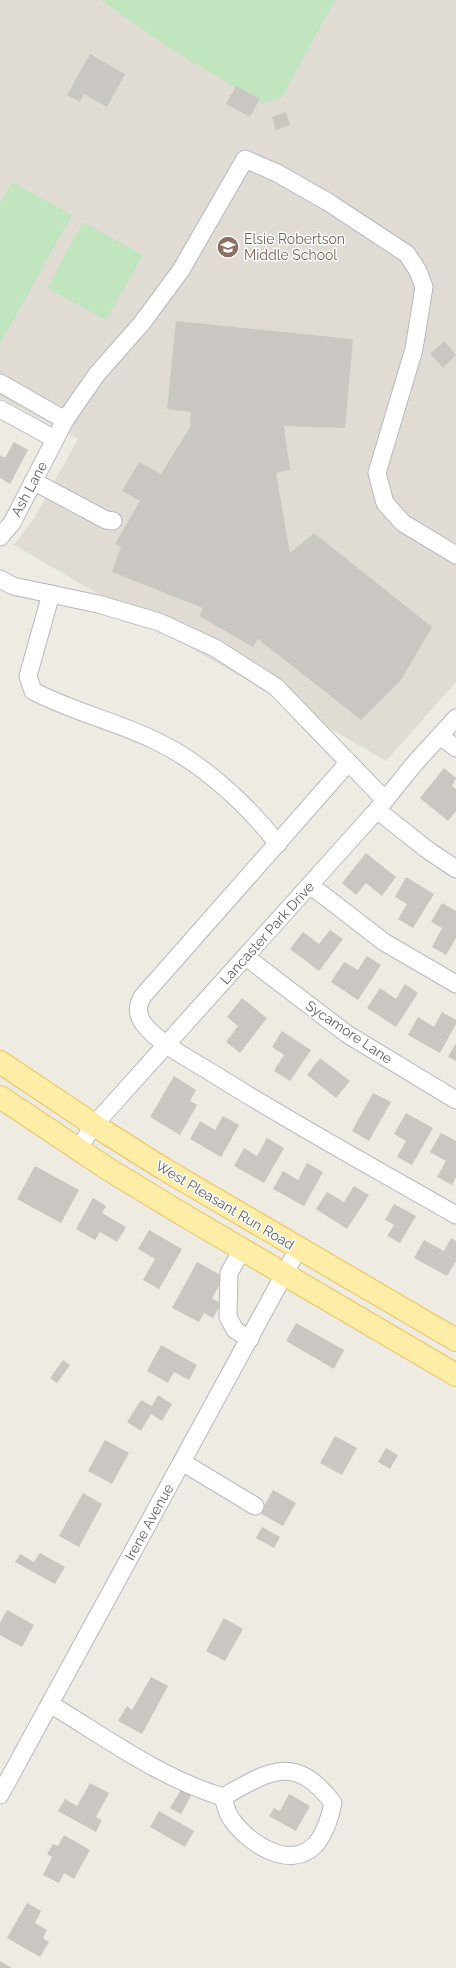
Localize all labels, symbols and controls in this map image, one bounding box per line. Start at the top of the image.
place label: Elsie Robertson Middle School [244,231,345,263]
school or university icon: Elsie Robertson Middle School [215,234,241,260]
street label: Ash Lane [8,459,50,519]
street label: Lancaster Park Drive [217,878,317,988]
street label: Sycamore Lane [303,997,395,1067]
street label: West Pleasant Run Road [153,1157,297,1253]
street label: Irene Avenue [121,1481,177,1563]

